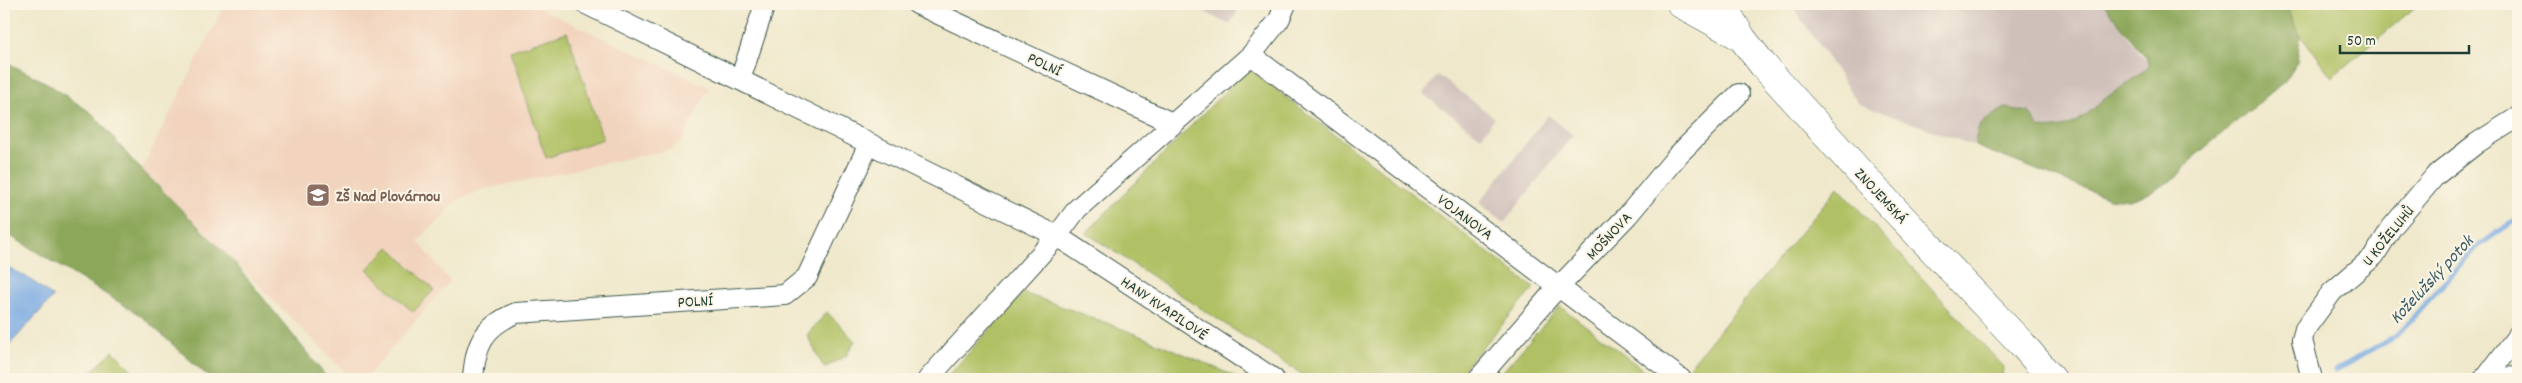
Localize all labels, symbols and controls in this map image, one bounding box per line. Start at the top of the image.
scale bar [2340,22,2468,54]
text: 50 m [2347,31,2376,53]
street label: POLNÍ [1023,47,1065,83]
street label: ZNOJEMSKÁ [1848,164,1912,230]
school or university icon: ZŠ Nad Plovárnou [305,182,331,208]
place label: ZŠ Nad Plovárnou [336,186,440,209]
street label: VOJANOVA [1432,189,1498,247]
street label: U KOŽELUHŮ [2357,201,2421,272]
street label: MOŠNOVA [1581,207,1638,266]
water label: Koželužský potok [2385,230,2482,331]
street label: HANY KVAPILOVÉ [1115,271,1213,347]
street label: POLNÍ [677,290,714,315]

